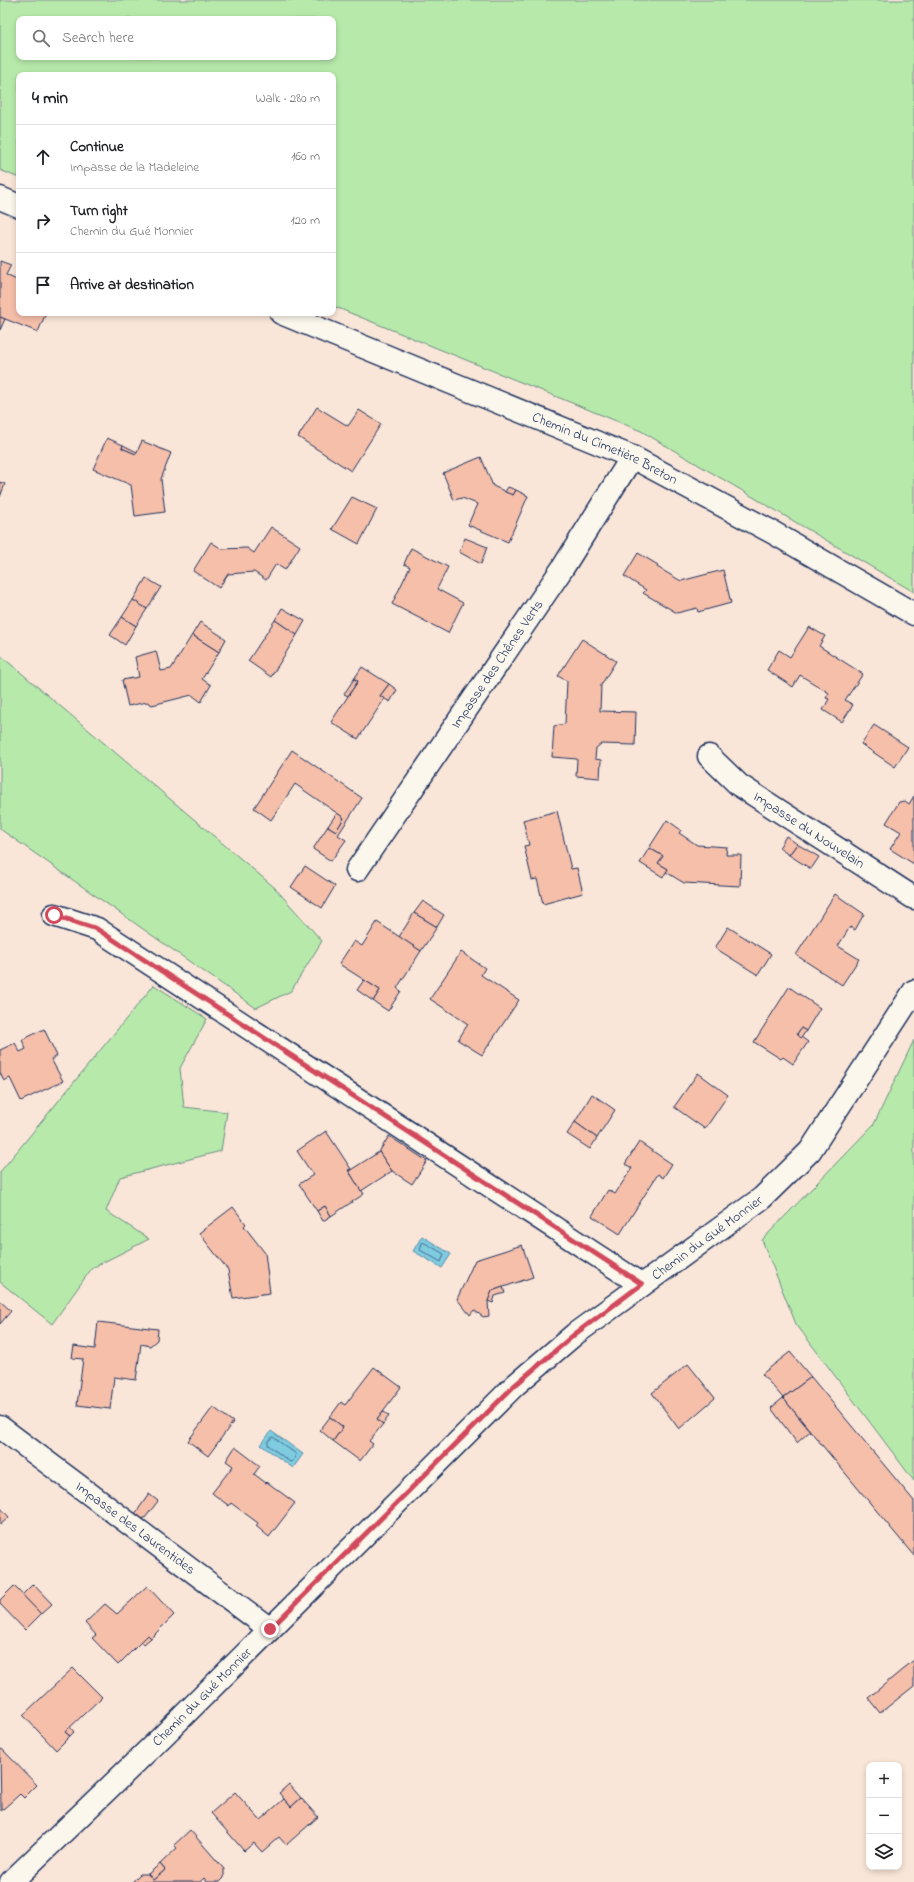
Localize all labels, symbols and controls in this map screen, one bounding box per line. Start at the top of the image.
search box [16,16,336,60]
icon: search [30,27,52,49]
text: Search here [62,27,134,49]
text: 4 min [32,86,68,111]
text: Walk · 280 m [255,89,320,108]
text: Continue [70,136,124,158]
icon: ahead [32,146,54,168]
text: 160 m [291,147,320,166]
text: Impasse de la Madeleine [70,158,199,177]
text: Turn right [70,200,128,222]
icon: right [32,210,54,232]
text: 120 m [290,211,320,230]
text: Chemin du Gué Monnier [70,222,193,241]
icon: arrive [32,274,54,296]
text: Arrive at destination [70,274,194,296]
street label: Chemin du Cimetière Breton [529,407,682,490]
street label: Impasse des Chênes Verts [446,596,549,733]
street label: Impasse du Nouvelain [749,786,869,874]
route start [45,906,63,924]
street label: Chemin du Gué Monnier [647,1190,768,1286]
street label: Impasse des Laurentides [71,1476,200,1580]
route end [261,1620,279,1638]
street label: Chemin du Gué Monnier [148,1642,257,1751]
map controls [866,1762,902,1870]
button: + [866,1762,902,1798]
button: − [866,1798,902,1834]
button: layers [866,1834,902,1870]

